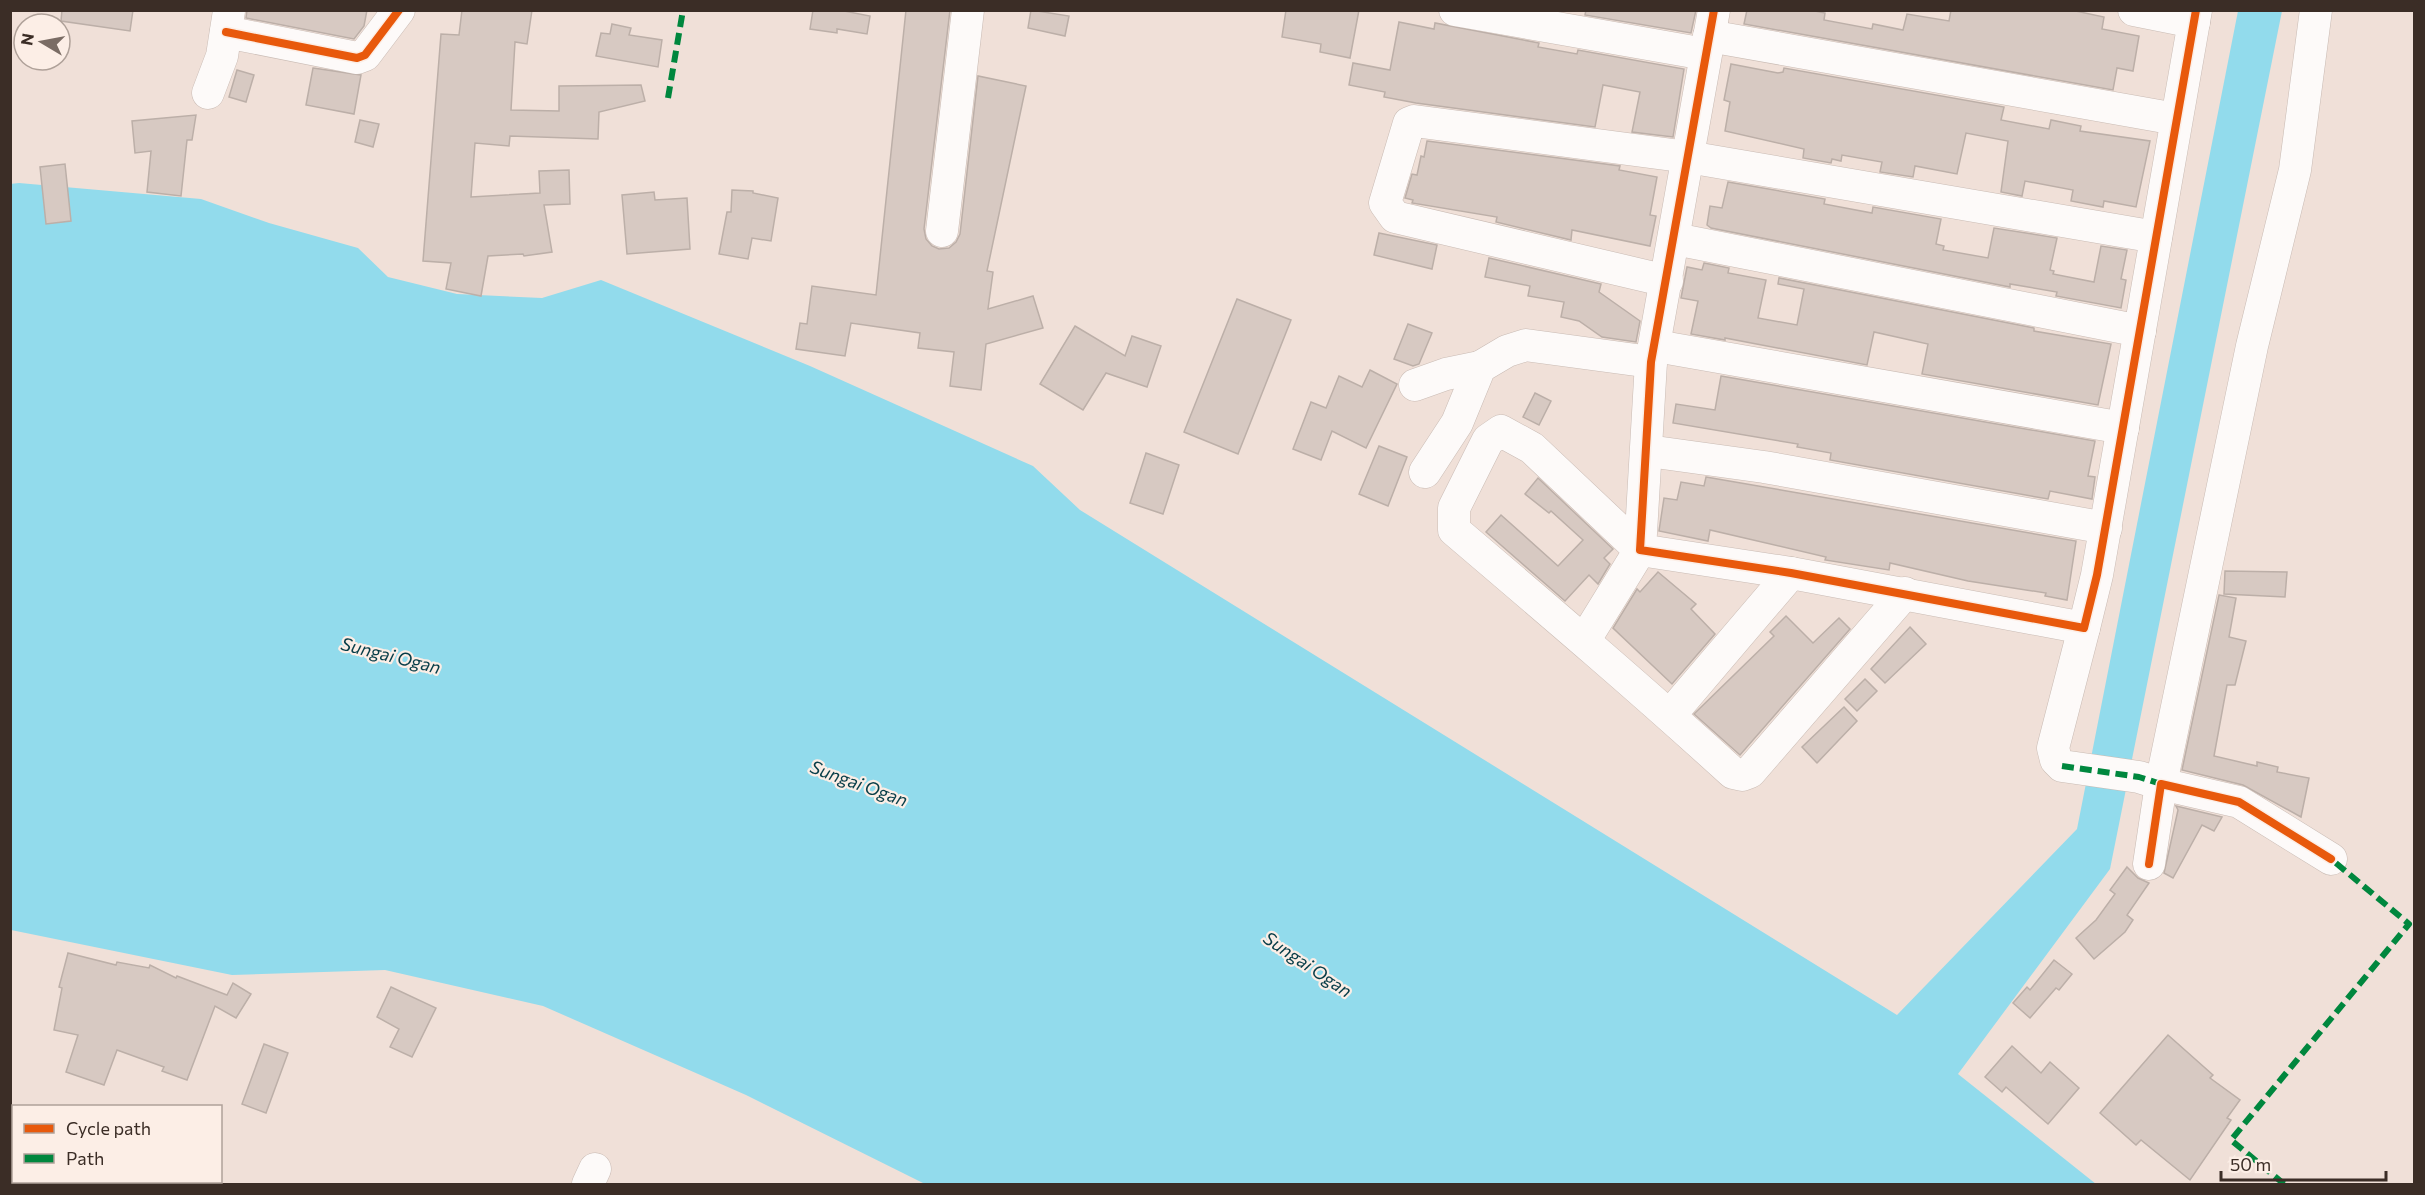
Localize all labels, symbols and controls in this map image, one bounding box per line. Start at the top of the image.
north arrow [12,12,72,72]
text: N [16,32,37,47]
water label: Sungai Ogan [339,632,443,678]
water label: Sungai Ogan [807,755,911,811]
water label: Sungai Ogan [1260,926,1356,1002]
legend [12,1105,222,1183]
text: Cycle path [66,1117,151,1139]
scale bar [2221,1144,2386,1182]
text: Path [66,1147,104,1169]
text: 50 m [2230,1153,2271,1175]

